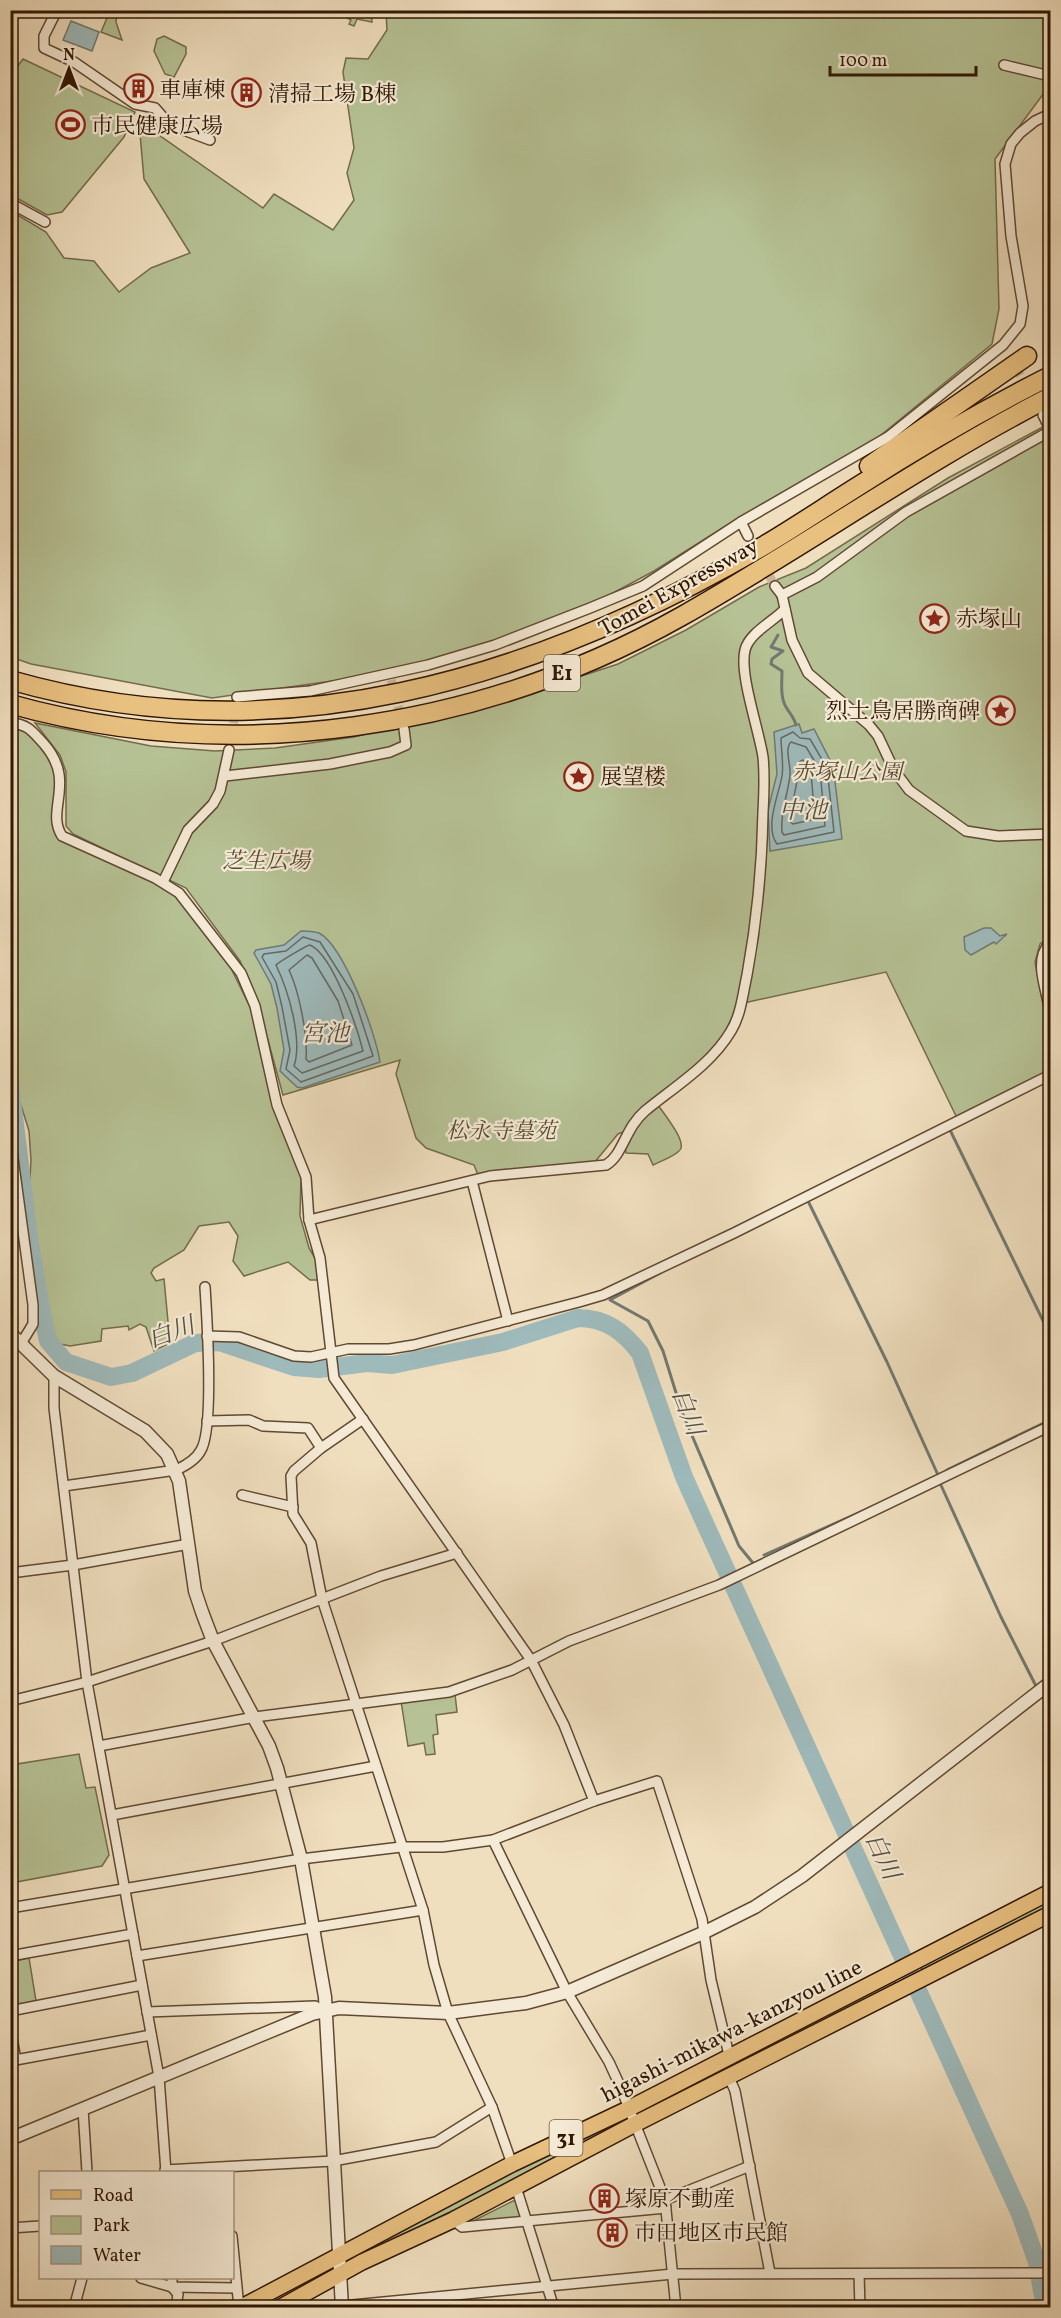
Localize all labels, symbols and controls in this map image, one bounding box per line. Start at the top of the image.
north arrow [39,39,99,99]
scale bar [830,39,976,77]
text: N [63,45,75,67]
text: 100 m [839,49,888,74]
building icon: 車庫棟 [122,73,154,105]
place label: 車庫棟 [159,76,225,107]
building icon: 清掃工場 B棟 [231,77,263,109]
place label: 清掃工場 B棟 [268,80,396,111]
sports icon: 市民健康広場 [54,109,86,141]
place label: 市民健康広場 [91,112,223,143]
street label: Tomei Expressway [594,531,765,645]
place icon: 赤塚山 [919,602,951,634]
place label: 赤塚山 [956,605,1022,636]
road number: E1 [544,655,580,691]
place icon: 烈士鳥居勝商碑 [985,694,1017,726]
place label: 烈士鳥居勝商碑 [826,697,980,728]
park label: 赤塚山公園 [792,758,905,789]
place icon: 展望楼 [563,760,595,792]
place label: 展望楼 [600,763,666,794]
water label: 中池 [779,795,830,829]
park label: 芝生広場 [222,847,312,878]
water label: 宮池 [301,1018,352,1052]
park label: 松永寺墓苑 [446,1117,559,1148]
water label: 白川 [143,1309,203,1358]
water label: 白川 [662,1384,712,1444]
water label: 白川 [856,1828,908,1888]
street label: higashi-mikawa-kanzyou line [596,1953,868,2112]
road number: 31 [550,2120,582,2156]
legend [39,2171,234,2279]
building icon: 塚原不動産 [588,2182,620,2214]
text: Road [93,2184,134,2209]
place label: 塚原不動産 [625,2185,735,2216]
text: Park [93,2214,130,2239]
building icon: 市田地区市民館 [597,2216,629,2248]
place label: 市田地区市民館 [634,2219,788,2250]
text: Water [93,2244,141,2269]

